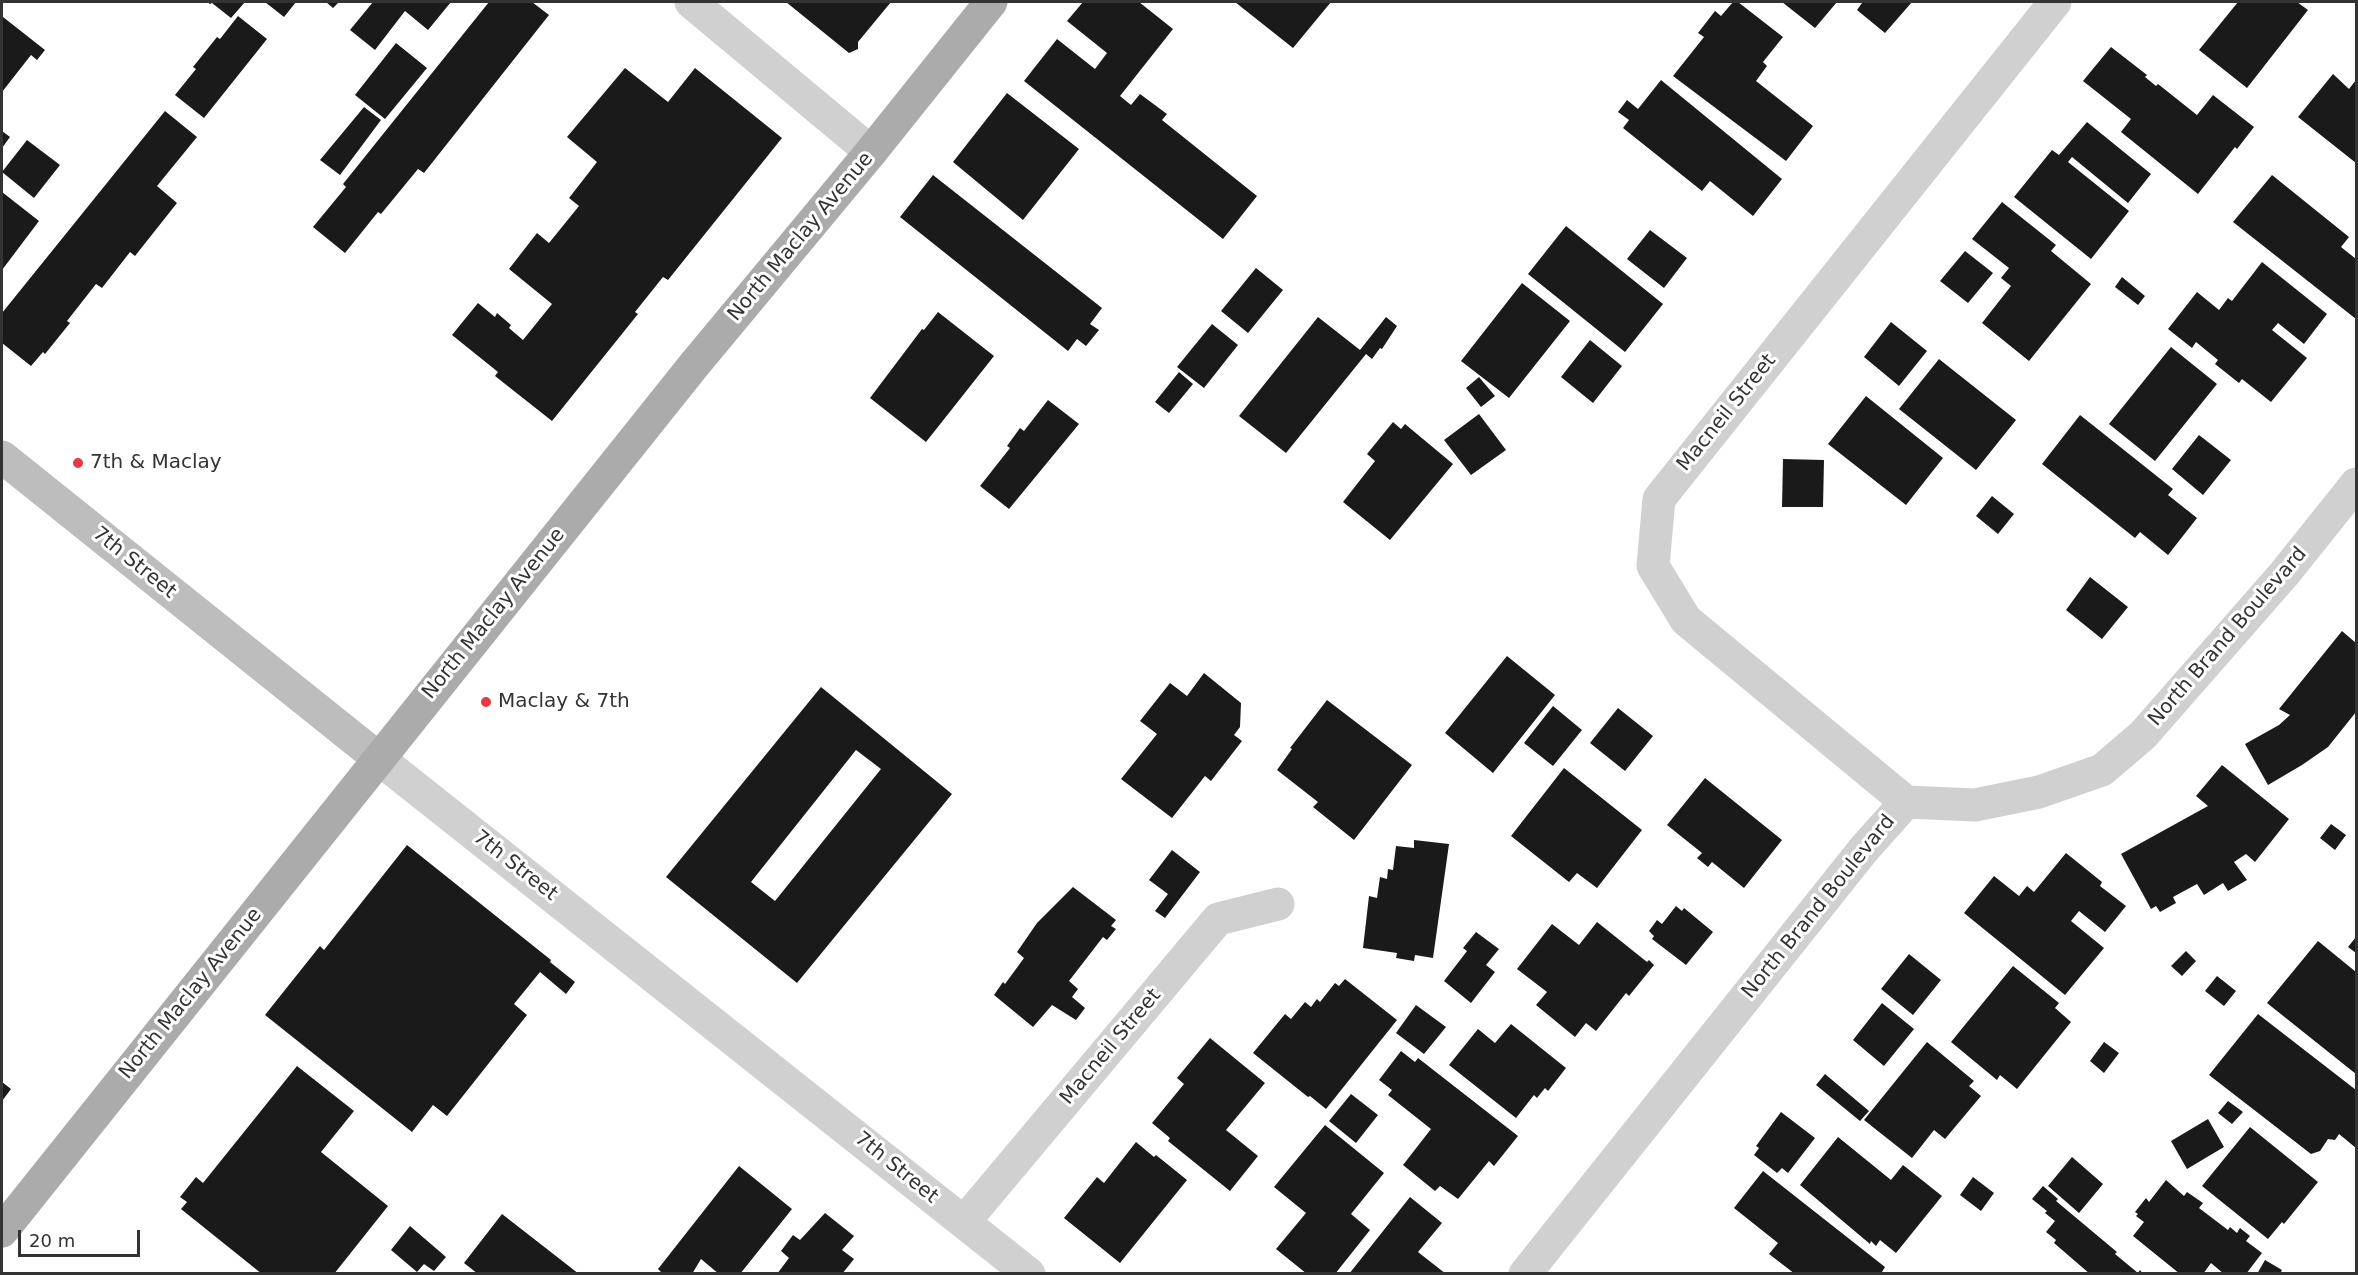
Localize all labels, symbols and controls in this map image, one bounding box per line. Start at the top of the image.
street label: North Maclay Avenue [723,148,879,326]
street label: Macneil Street [1672,350,1782,476]
place label: 7th & Maclay [90,451,222,475]
marker: 7th & Maclay [71,456,85,470]
street label: 7th Street [87,522,181,604]
street label: North Maclay Avenue [418,524,570,704]
street label: North Brand Boulevard [2144,543,2312,731]
place label: Maclay & 7th [498,690,630,714]
marker: Maclay & 7th [479,695,493,709]
street label: North Brand Boulevard [1737,810,1901,1004]
street label: 7th Street [468,826,562,906]
street label: North Maclay Avenue [115,904,267,1084]
street label: Macneil Street [1056,984,1166,1110]
street label: 7th Street [849,1127,943,1209]
scale bar [21,1218,142,1256]
text: 20 m [29,1230,75,1251]

